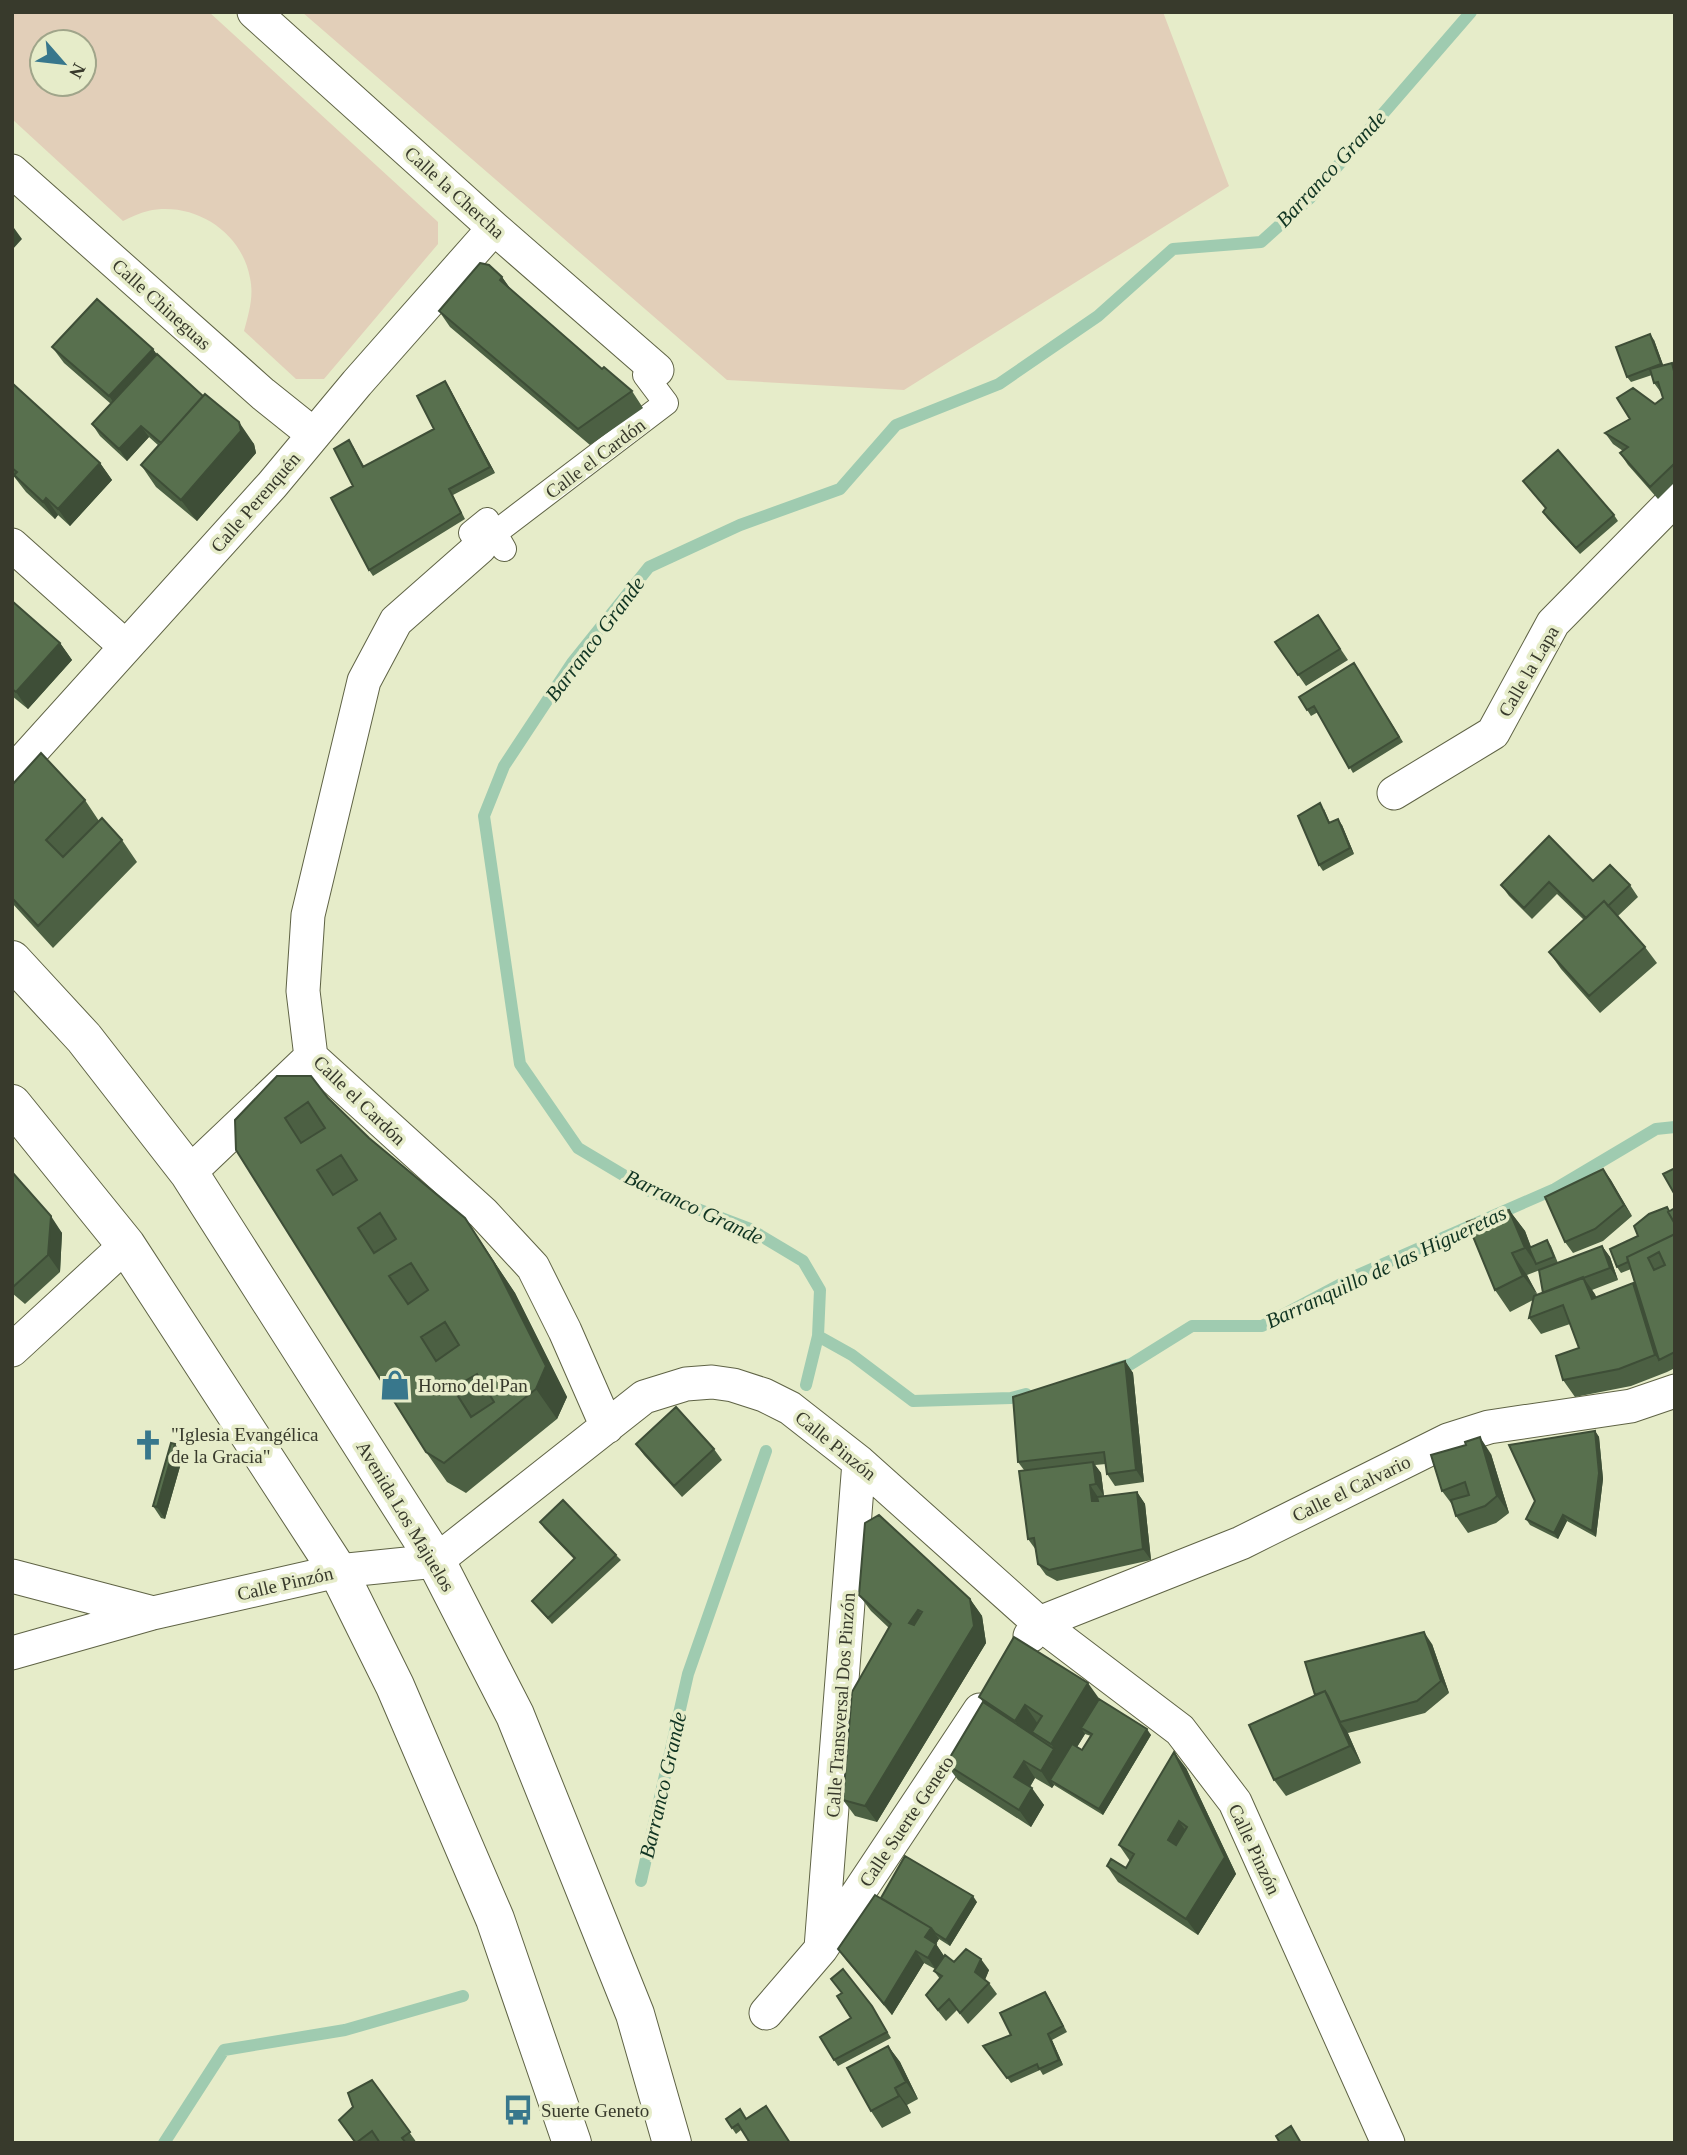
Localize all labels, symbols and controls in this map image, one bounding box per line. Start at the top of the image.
north arrow [28,28,98,98]
text: N [65,60,90,82]
water label: Barranco Grande [1271,106,1391,232]
street label: Calle la Chercha [401,142,509,243]
street label: Calle Chineguas [108,255,215,354]
street label: Calle el Cardón [541,414,650,503]
street label: Calle Perenquén [206,448,305,556]
water label: Barranco Grande [540,572,650,706]
street label: Calle la Lapa [1494,622,1563,720]
street label: Calle el Cardón [309,1051,410,1150]
water label: Barranco Grande [621,1164,767,1250]
water label: Barranquillo de las Higueretas [1262,1201,1510,1333]
shop icon: Horno del Pan [378,1368,412,1402]
place label: Horno del Pan [418,1375,528,1396]
street label: Calle Pinzón [791,1407,881,1485]
place label: "Iglesia Evangélica de la Gracia" [171,1424,319,1467]
church icon: "Iglesia Evangélica de la Gracia" [131,1428,165,1462]
street label: Avenida Los Majuelos [352,1437,459,1595]
street label: Calle el Calvario [1289,1451,1414,1526]
street label: Calle Pinzón [235,1562,336,1605]
street label: Calle Transversal Dos Pinzón [822,1591,859,1818]
water label: Barranco Grande [634,1709,692,1861]
street label: Calle Suerte Geneto [855,1752,958,1891]
street label: Calle Pinzón [1224,1801,1285,1898]
bus stop icon: Suerte Geneto [501,2093,535,2127]
place label: Suerte Geneto [541,2100,649,2121]

